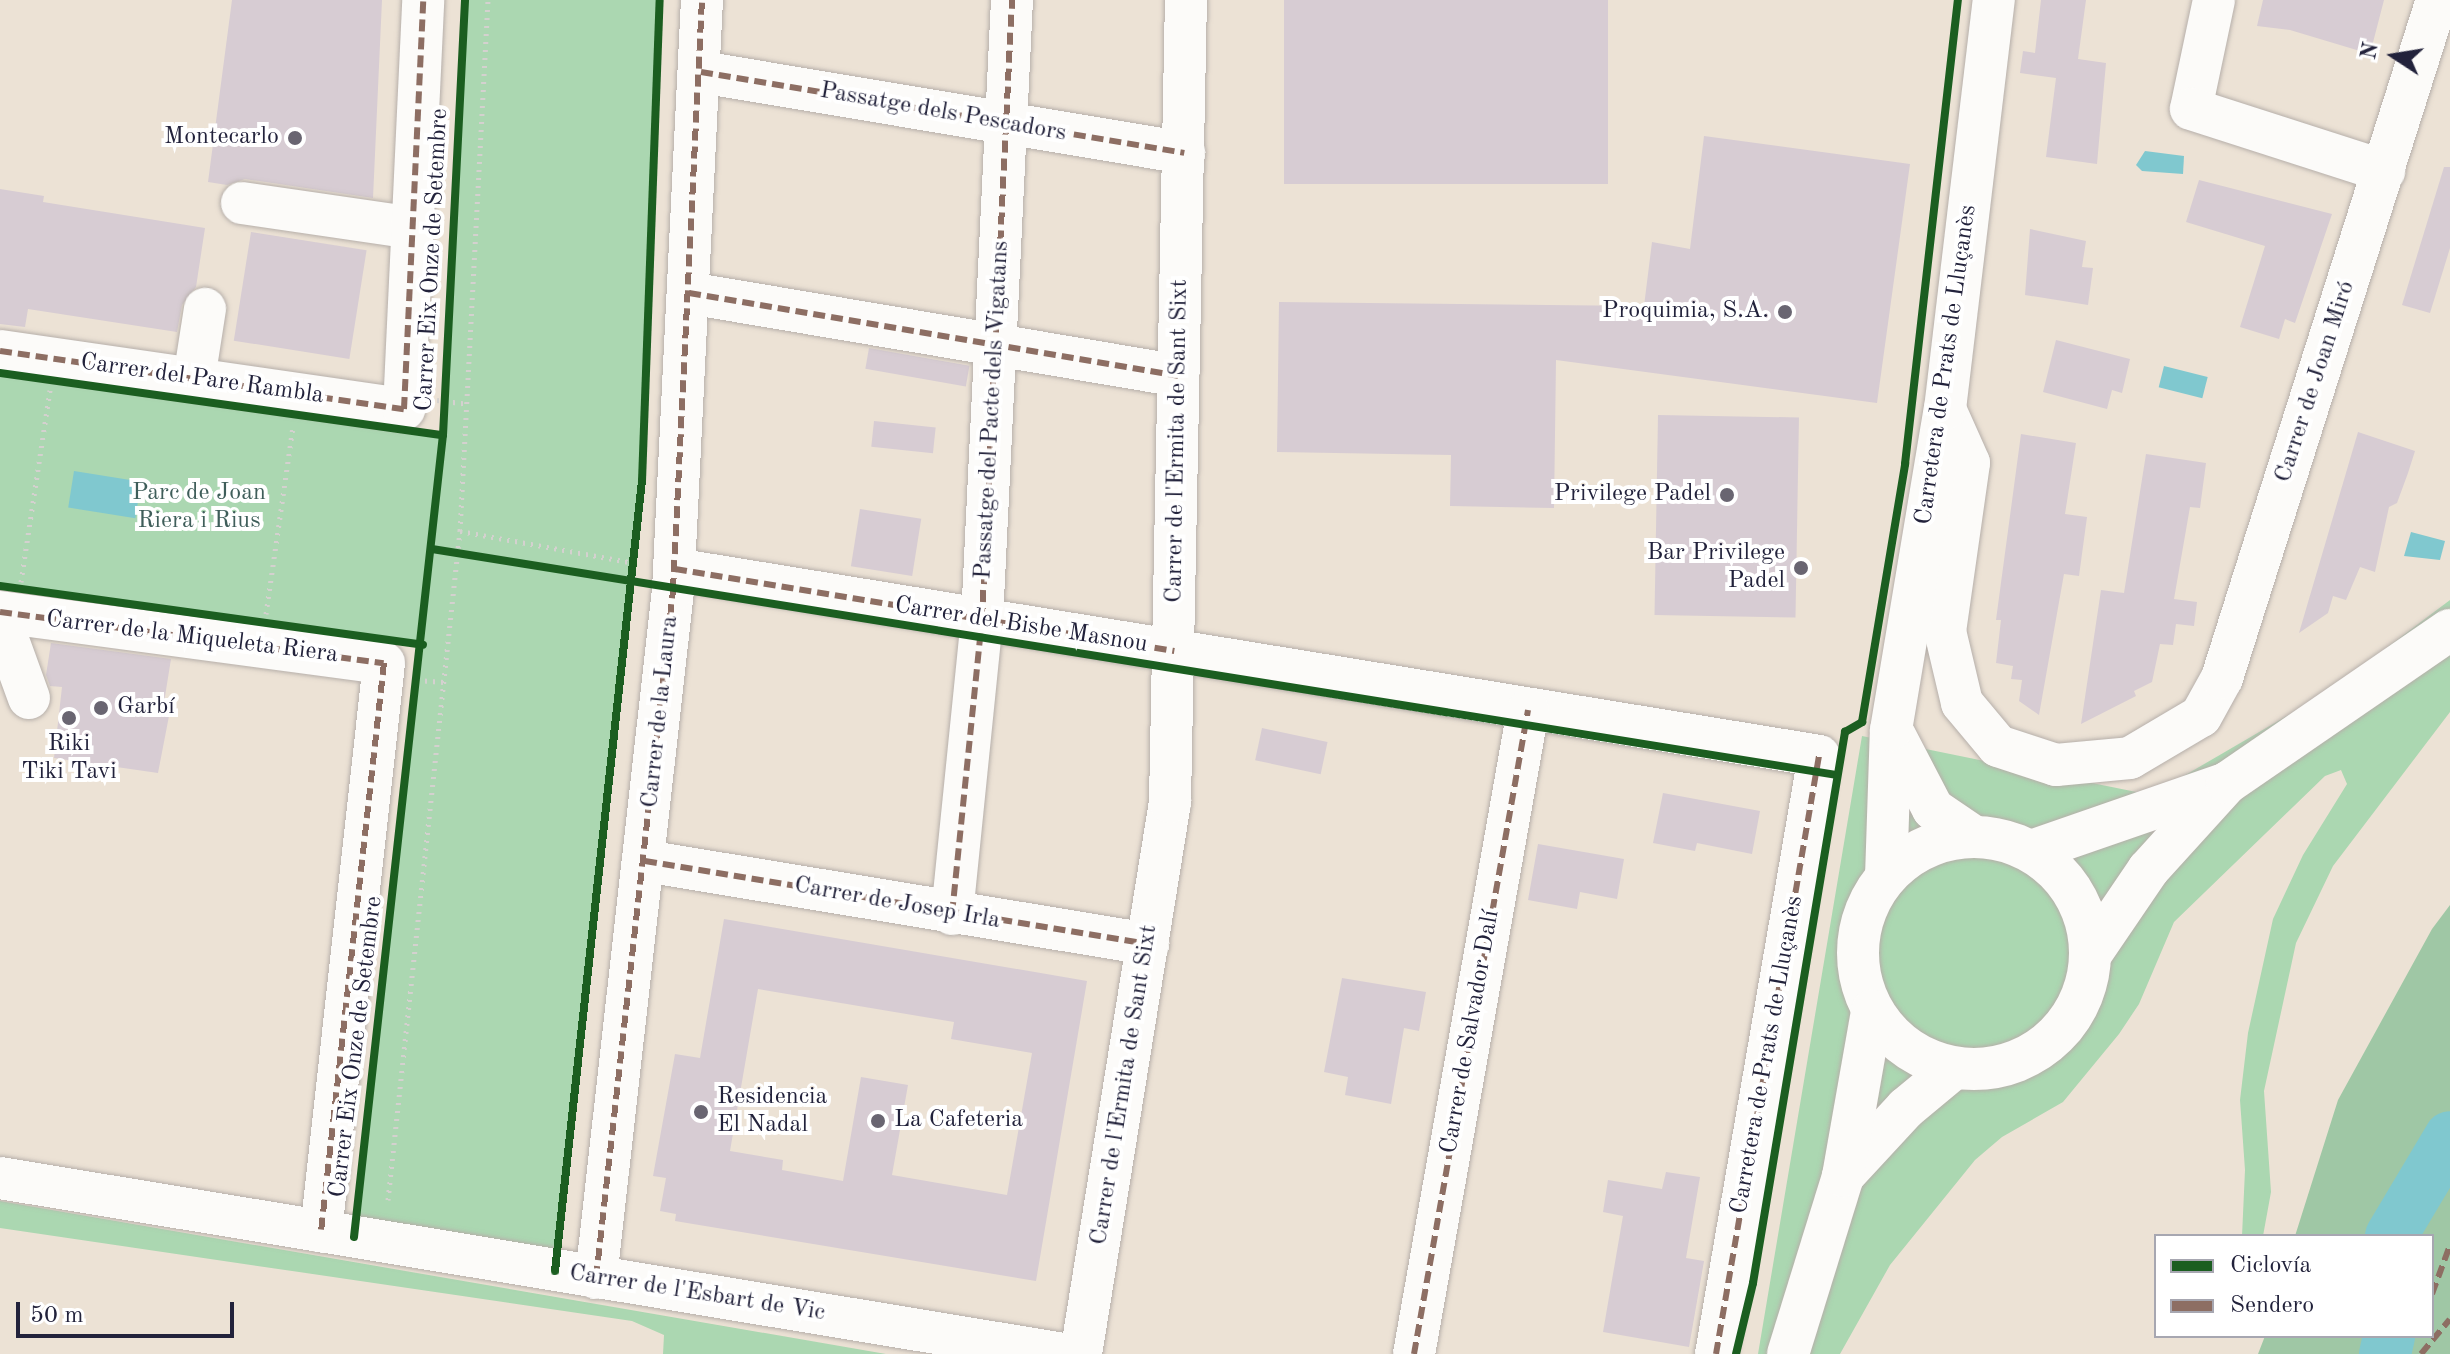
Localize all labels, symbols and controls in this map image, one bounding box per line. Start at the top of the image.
north arrow [2354,16,2434,96]
text: N [2358,41,2383,62]
street label: Passatge dels Pescadors [818,77,1068,149]
street label: Carrer Eix Onze de Setembre [411,108,455,412]
place label: Montecarlo [164,124,279,152]
marker: Montecarlo [286,129,304,147]
street label: Carretera de Prats de Lluçanès [1910,203,1984,527]
street label: Passatge del Pacte dels Vigatans [970,240,1016,580]
street label: Carrer de Joan Miró [2270,278,2362,486]
street label: Carrer de l'Ermita de Sant Sixt [1161,279,1195,603]
place label: Proquimia, S.A. [1602,298,1769,326]
marker: Proquimia, S.A. [1776,303,1794,321]
street label: Carrer del Pare Rambla [78,349,326,411]
park label: Parc de Joan Riera i Rius [132,480,266,536]
place label: Privilege Padel [1554,481,1711,509]
marker: Privilege Padel [1718,486,1736,504]
place label: Bar Privilege Padel [1647,540,1785,596]
marker: Bar Privilege Padel [1792,559,1810,577]
street label: Carrer del Bisbe Masnou [893,592,1149,660]
street label: Carrer de la Miqueleta Riera [44,606,340,670]
street label: Carrer de la Laura [637,615,685,809]
place label: Garbí [117,694,175,722]
marker: Garbí [92,699,110,717]
marker: Riki Tiki Tavi [60,709,78,727]
place label: Riki Tiki Tavi [21,731,117,787]
street label: Carrer de Josep Irla [792,872,1002,936]
street label: Carretera de Prats de Lluçanès [1726,894,1810,1216]
street label: Carrer Eix Onze de Setembre [324,895,390,1199]
street label: Carrer de Salvador Dalí [1435,908,1507,1156]
street label: Carrer de l'Ermita de Sant Sixt [1085,923,1165,1247]
place label: Residencia El Nadal [717,1084,827,1140]
marker: Residencia El Nadal [692,1103,710,1121]
place label: La Cafeteria [894,1107,1023,1135]
marker: La Cafeteria [869,1112,887,1130]
legend [2154,1234,2434,1338]
text: Ciclovía [2230,1254,2311,1278]
street label: Carrer de l'Esbart de Vic [567,1260,827,1328]
scale bar [20,1286,238,1336]
text: Sendero [2230,1294,2314,1318]
text: 50 m [30,1304,84,1328]

